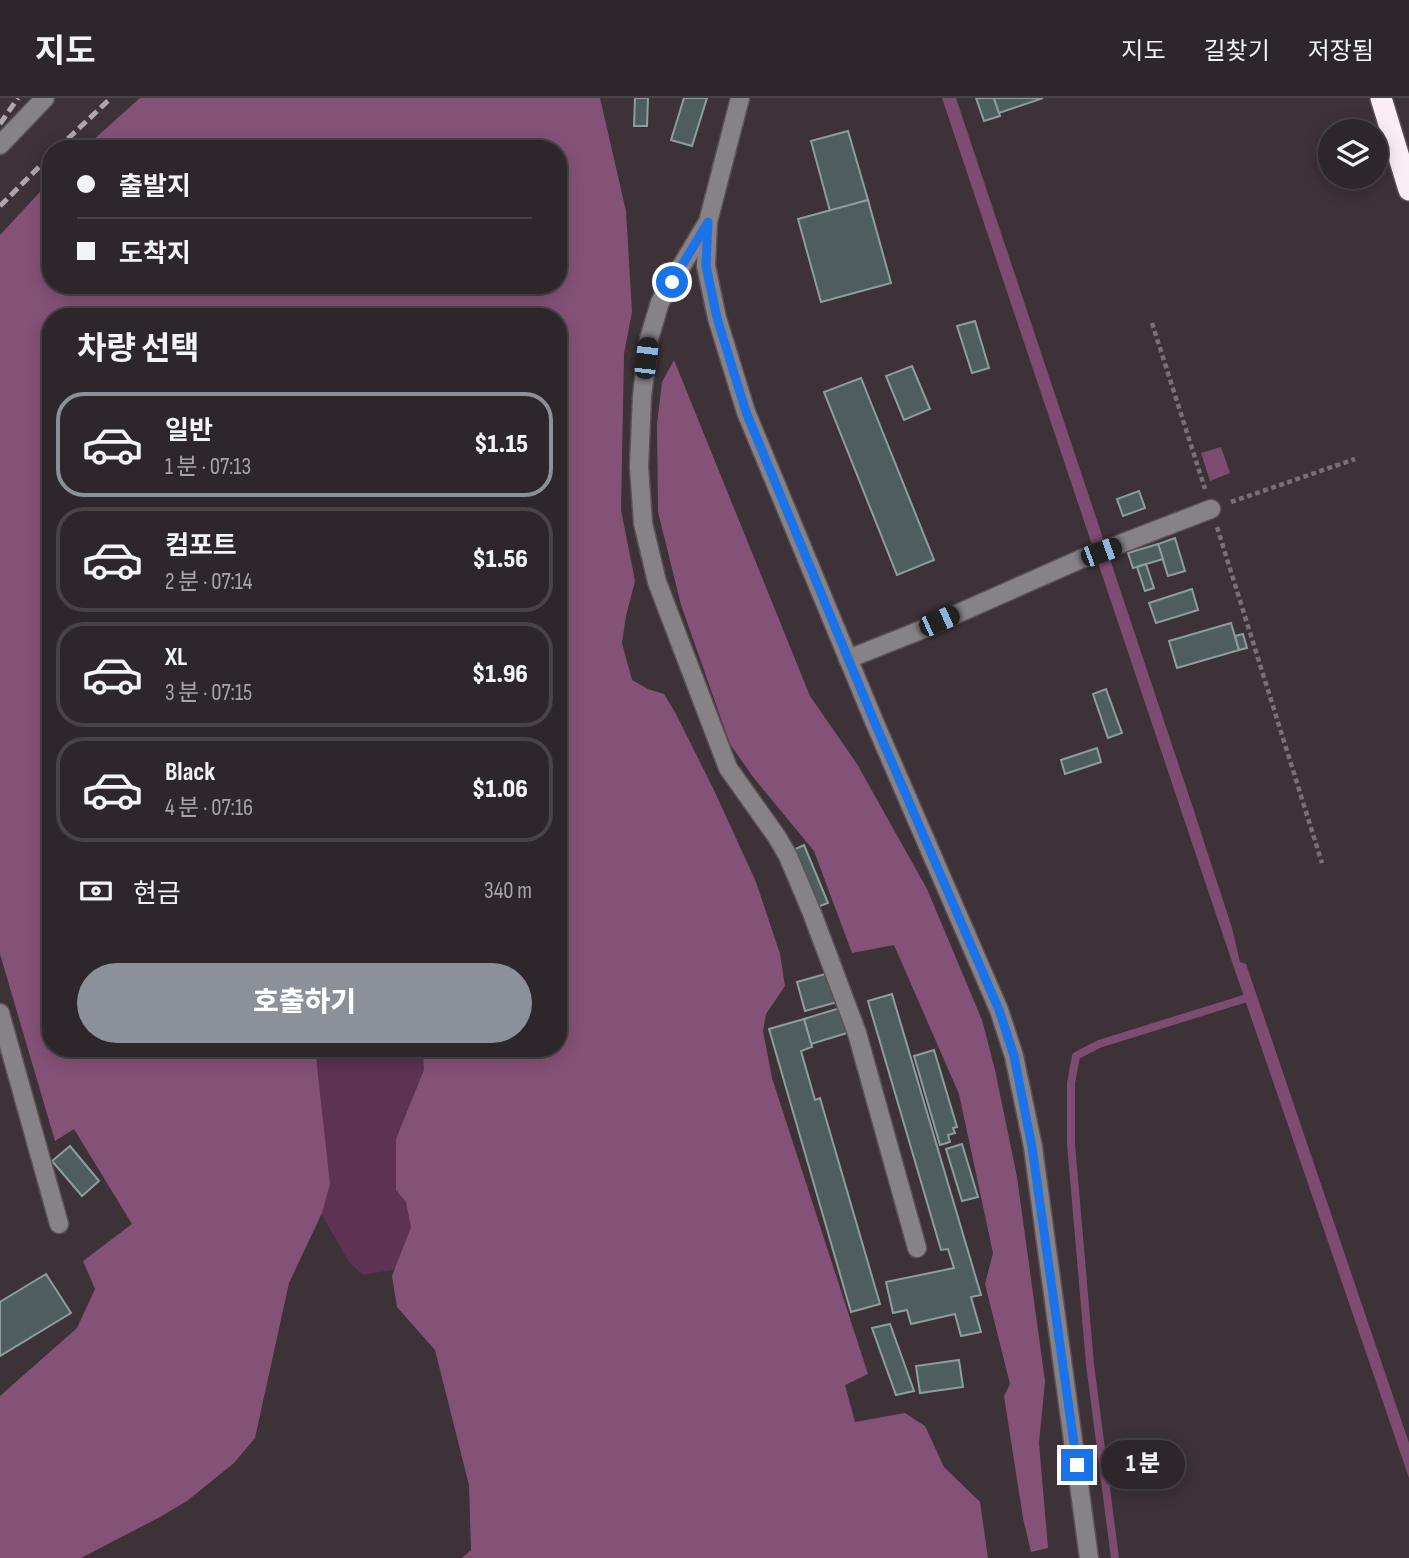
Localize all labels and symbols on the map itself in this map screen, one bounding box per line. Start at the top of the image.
route start [656,266,688,298]
car [634,336,659,380]
car [1078,535,1125,569]
car [916,603,963,639]
callout: 1 분 [1102,1440,1186,1490]
route end [1061,1449,1093,1481]

